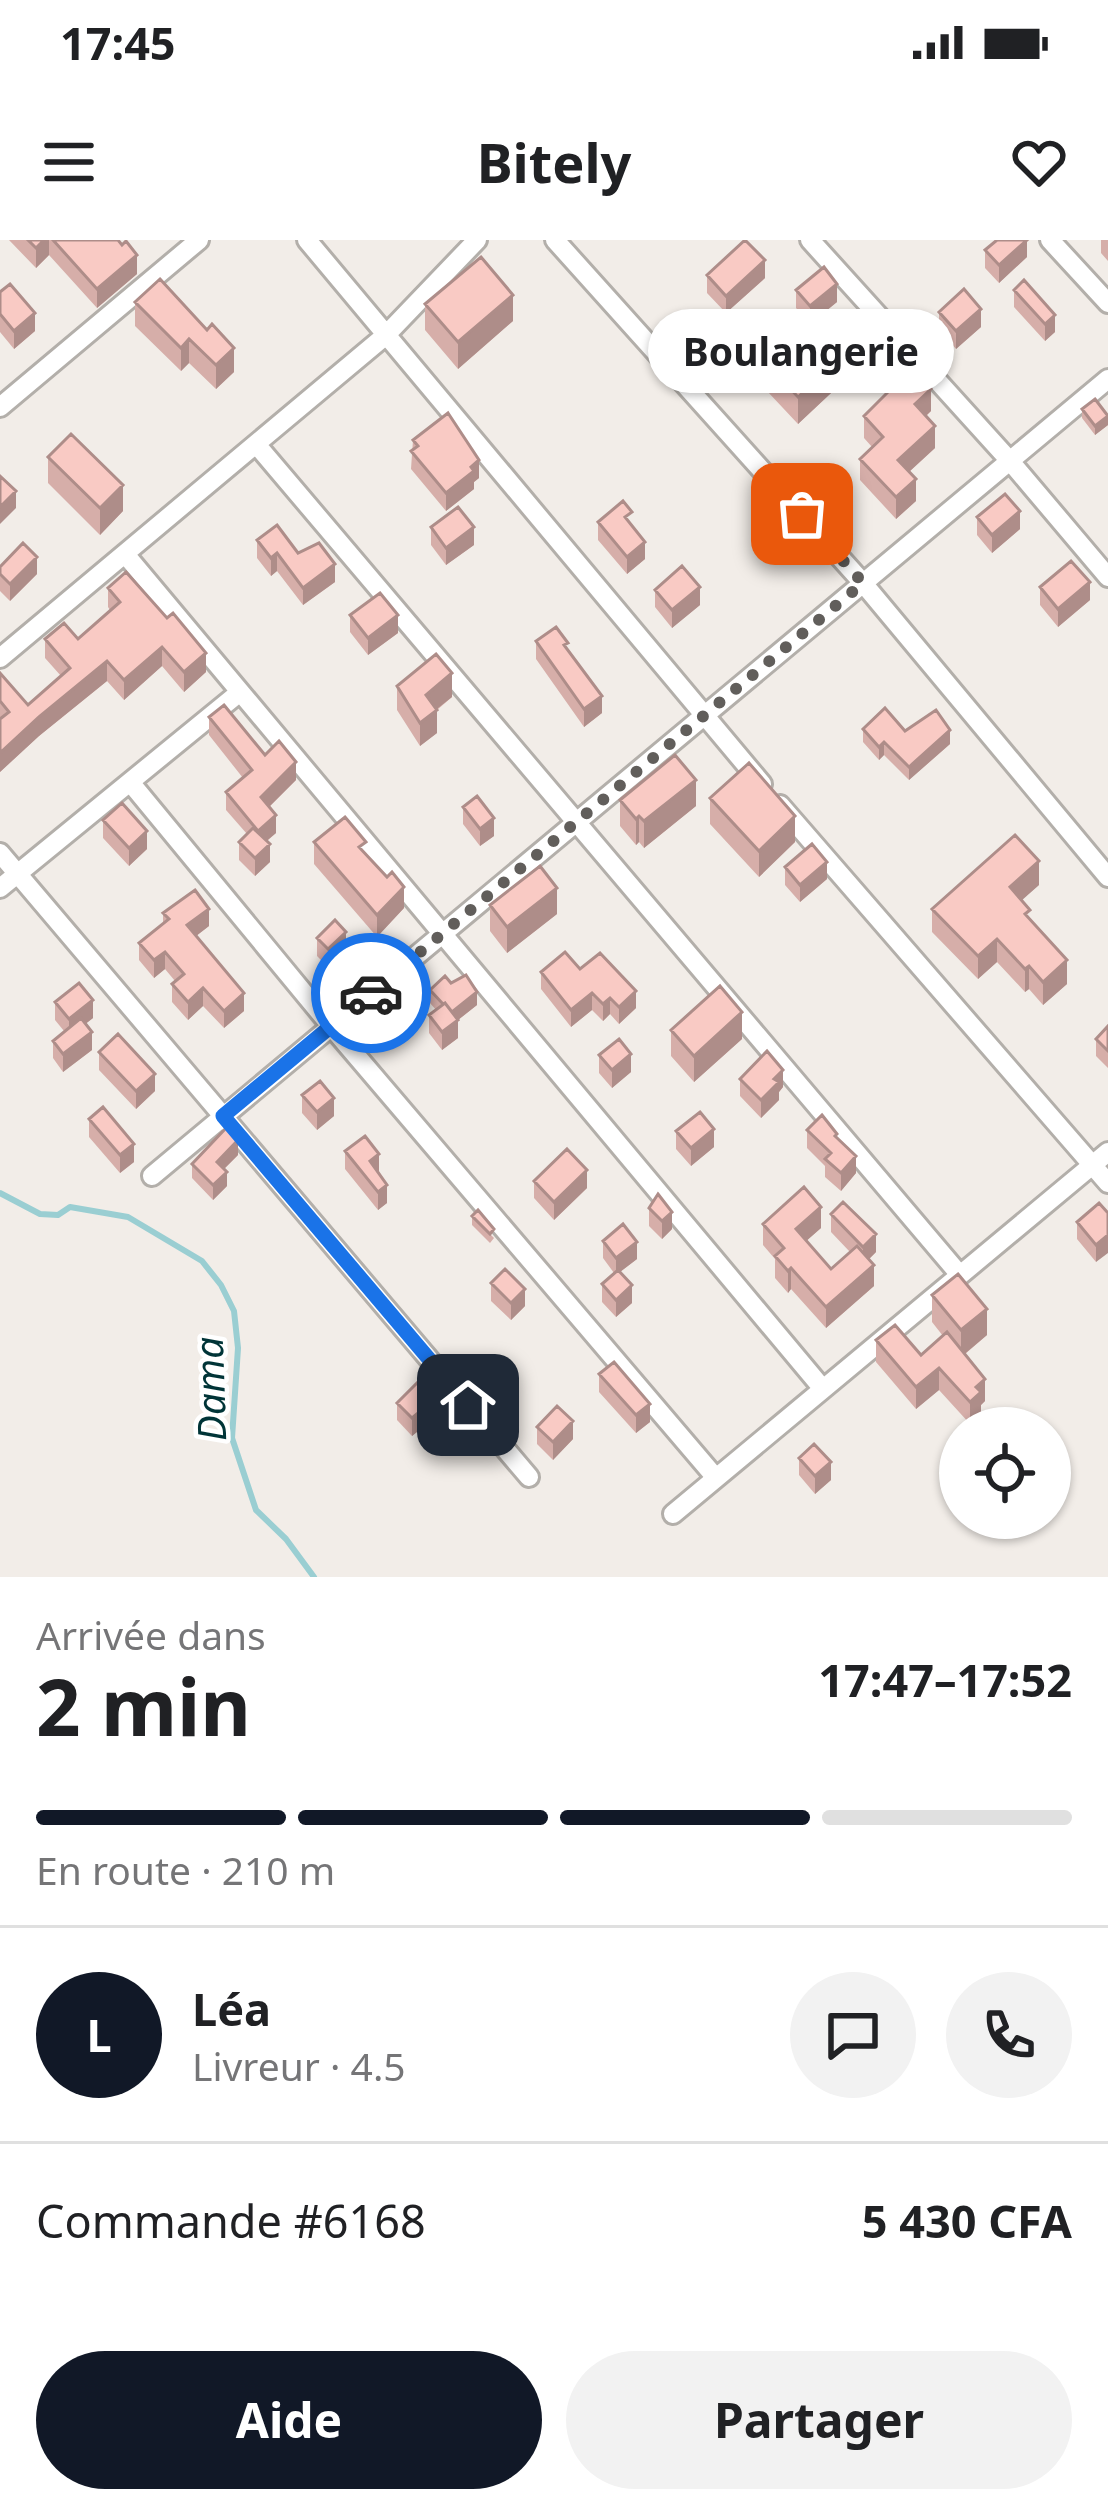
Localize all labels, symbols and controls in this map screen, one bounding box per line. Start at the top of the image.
text: 17:45 [60,12,176,73]
text: Bitely [477,125,631,199]
icon: menu [36,129,102,195]
icon: heart [1006,129,1072,195]
callout: Boulangerie [649,310,955,394]
text: Boulangerie [683,324,919,377]
pin [751,463,853,565]
icon: bag [769,481,835,547]
courier [311,933,431,1053]
icon: car [338,960,404,1026]
water label: Dama [181,1336,237,1442]
pin [417,1354,519,1456]
icon: home [435,1372,501,1438]
map controls [939,1407,1071,1539]
button: locate [939,1407,1071,1539]
text: Arrivée dans [36,1608,266,1661]
text: 17:47–17:52 [818,1649,1072,1710]
text: 2 min [36,1653,251,1759]
text: En route · 210 m [36,1843,335,1896]
button: chat [790,1972,916,2098]
button: phone [946,1972,1072,2098]
text: Léa [192,1978,271,2039]
text: L [86,2004,112,2065]
text: Livreur · 4.5 [192,2039,406,2092]
text: Commande #6168 [36,2190,426,2251]
text: 5 430 CFA [862,2190,1072,2251]
button: Aide [36,2351,542,2489]
button: Partager [566,2351,1072,2489]

